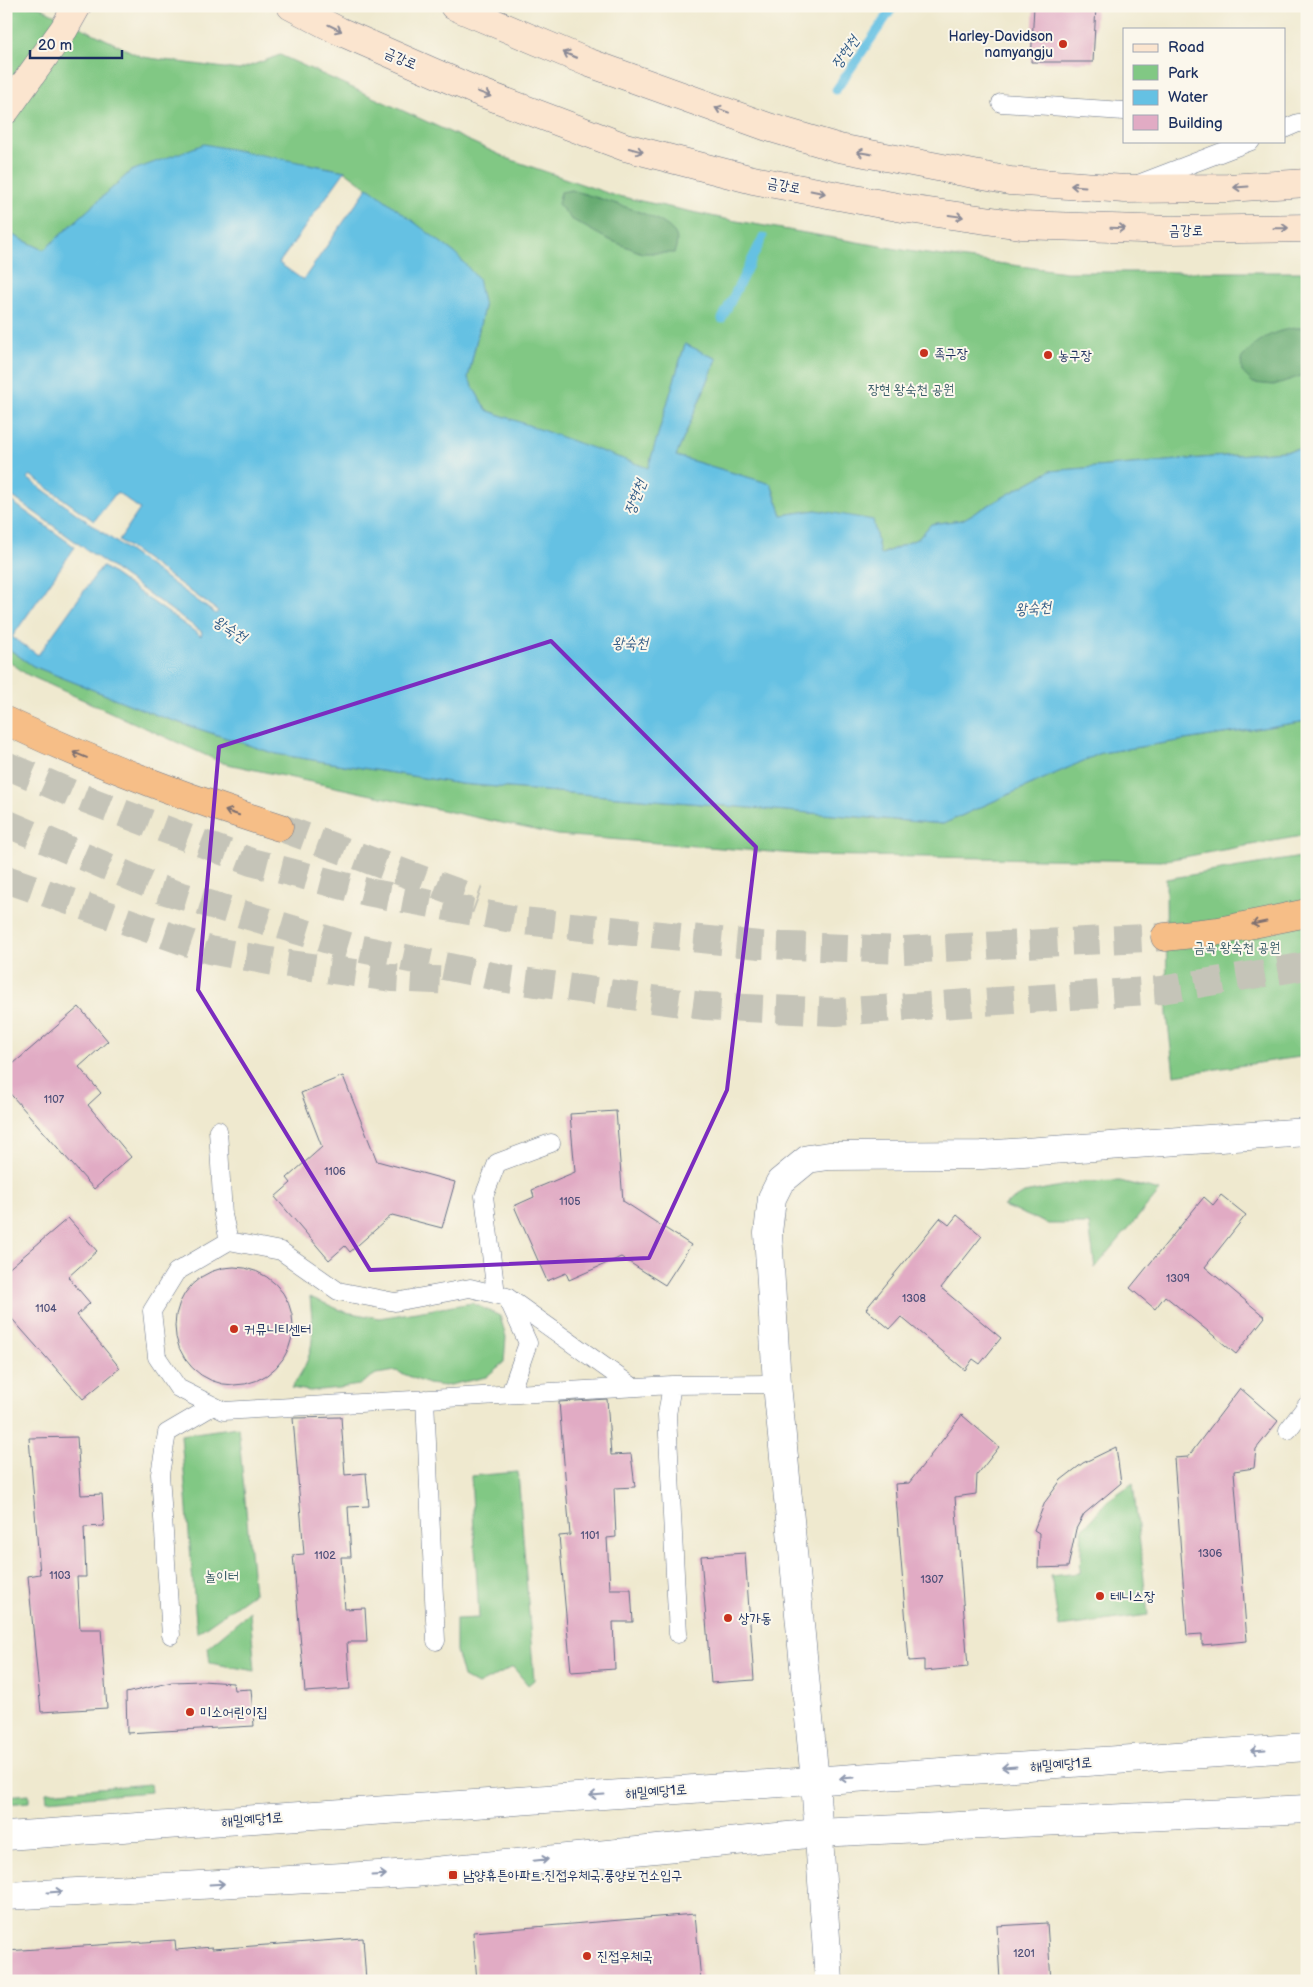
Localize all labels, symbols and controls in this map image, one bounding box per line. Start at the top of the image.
one-way arrow [327,24,342,34]
scale bar [30,28,122,60]
place label: Harley-Davidson namyangju [948,28,1053,61]
legend [1123,28,1286,142]
water label: 장현천 [827,30,865,73]
text: 20 m [38,36,72,55]
marker: Harley-Davidson namyangju [1057,38,1069,50]
text: Road [1168,38,1204,57]
street label: 금강로 [382,44,420,73]
one-way arrow [563,49,578,59]
text: Park [1168,64,1199,83]
text: Water [1168,88,1208,107]
one-way arrow [475,90,491,99]
one-way arrow [715,105,731,114]
text: Building [1168,114,1223,133]
one-way arrow [627,146,643,155]
one-way arrow [857,147,873,157]
street label: 금강로 [766,174,802,197]
one-way arrow [1071,181,1087,191]
one-way arrow [1233,182,1249,192]
one-way arrow [810,187,826,197]
one-way arrow [948,211,964,221]
street label: 금강로 [1169,222,1203,239]
one-way arrow [1110,224,1126,233]
one-way arrow [1272,224,1288,233]
place label: 족구장 [934,345,969,362]
marker: 족구장 [918,347,930,359]
place label: 농구장 [1058,347,1093,364]
marker: 농구장 [1042,349,1054,361]
park label: 장현 왕숙천 공원 [868,381,954,398]
water label: 장현천 [620,475,652,517]
water label: 왕숙천 [1014,597,1054,620]
water label: 왕숙천 [209,612,252,648]
water label: 왕숙천 [612,634,650,653]
one-way arrow [73,750,88,759]
one-way arrow [224,807,240,817]
one-way arrow [1251,918,1267,928]
park label: 금곡 왕숙천 공원 [1194,939,1280,956]
house number: 1107 [44,1093,65,1106]
house number: 1106 [324,1165,346,1178]
house number: 1105 [559,1195,581,1208]
house number: 1309 [1166,1272,1190,1285]
house number: 1308 [902,1292,926,1305]
house number: 1104 [35,1302,57,1315]
place label: 커뮤니티센터 [244,1321,312,1338]
marker: 커뮤니티센터 [228,1323,240,1335]
house number: 1101 [580,1529,600,1542]
house number: 1306 [1198,1547,1222,1560]
house number: 1102 [314,1549,336,1562]
park label: 놀이터 [205,1568,239,1585]
house number: 1103 [49,1569,71,1582]
house number: 1307 [921,1573,944,1586]
place label: 테니스장 [1110,1588,1156,1605]
marker: 테니스장 [1094,1590,1106,1602]
place label: 상가동 [738,1610,772,1627]
marker: 상가동 [722,1612,734,1624]
place label: 미소어린이집 [200,1704,268,1721]
marker: 미소어린이집 [184,1706,196,1718]
one-way arrow [1250,1746,1266,1755]
street label: 해밀예당1로 [1030,1754,1092,1775]
one-way arrow [1001,1763,1017,1772]
one-way arrow [839,1774,855,1783]
street label: 해밀예당1로 [625,1781,687,1802]
one-way arrow [589,1791,605,1800]
street label: 해밀예당1로 [221,1809,283,1830]
one-way arrow [533,1855,549,1865]
place label: 남양휴튼아파트.진접우체국.풍양보건소입구 [463,1867,683,1884]
marker: 남양휴튼아파트.진접우체국.풍양보건소입구 [447,1869,459,1881]
one-way arrow [371,1870,387,1879]
one-way arrow [209,1879,225,1888]
one-way arrow [47,1888,63,1897]
house number: 1201 [1013,1947,1035,1960]
place label: 진접우체국 [597,1948,653,1965]
marker: 진접우체국 [581,1950,593,1962]

